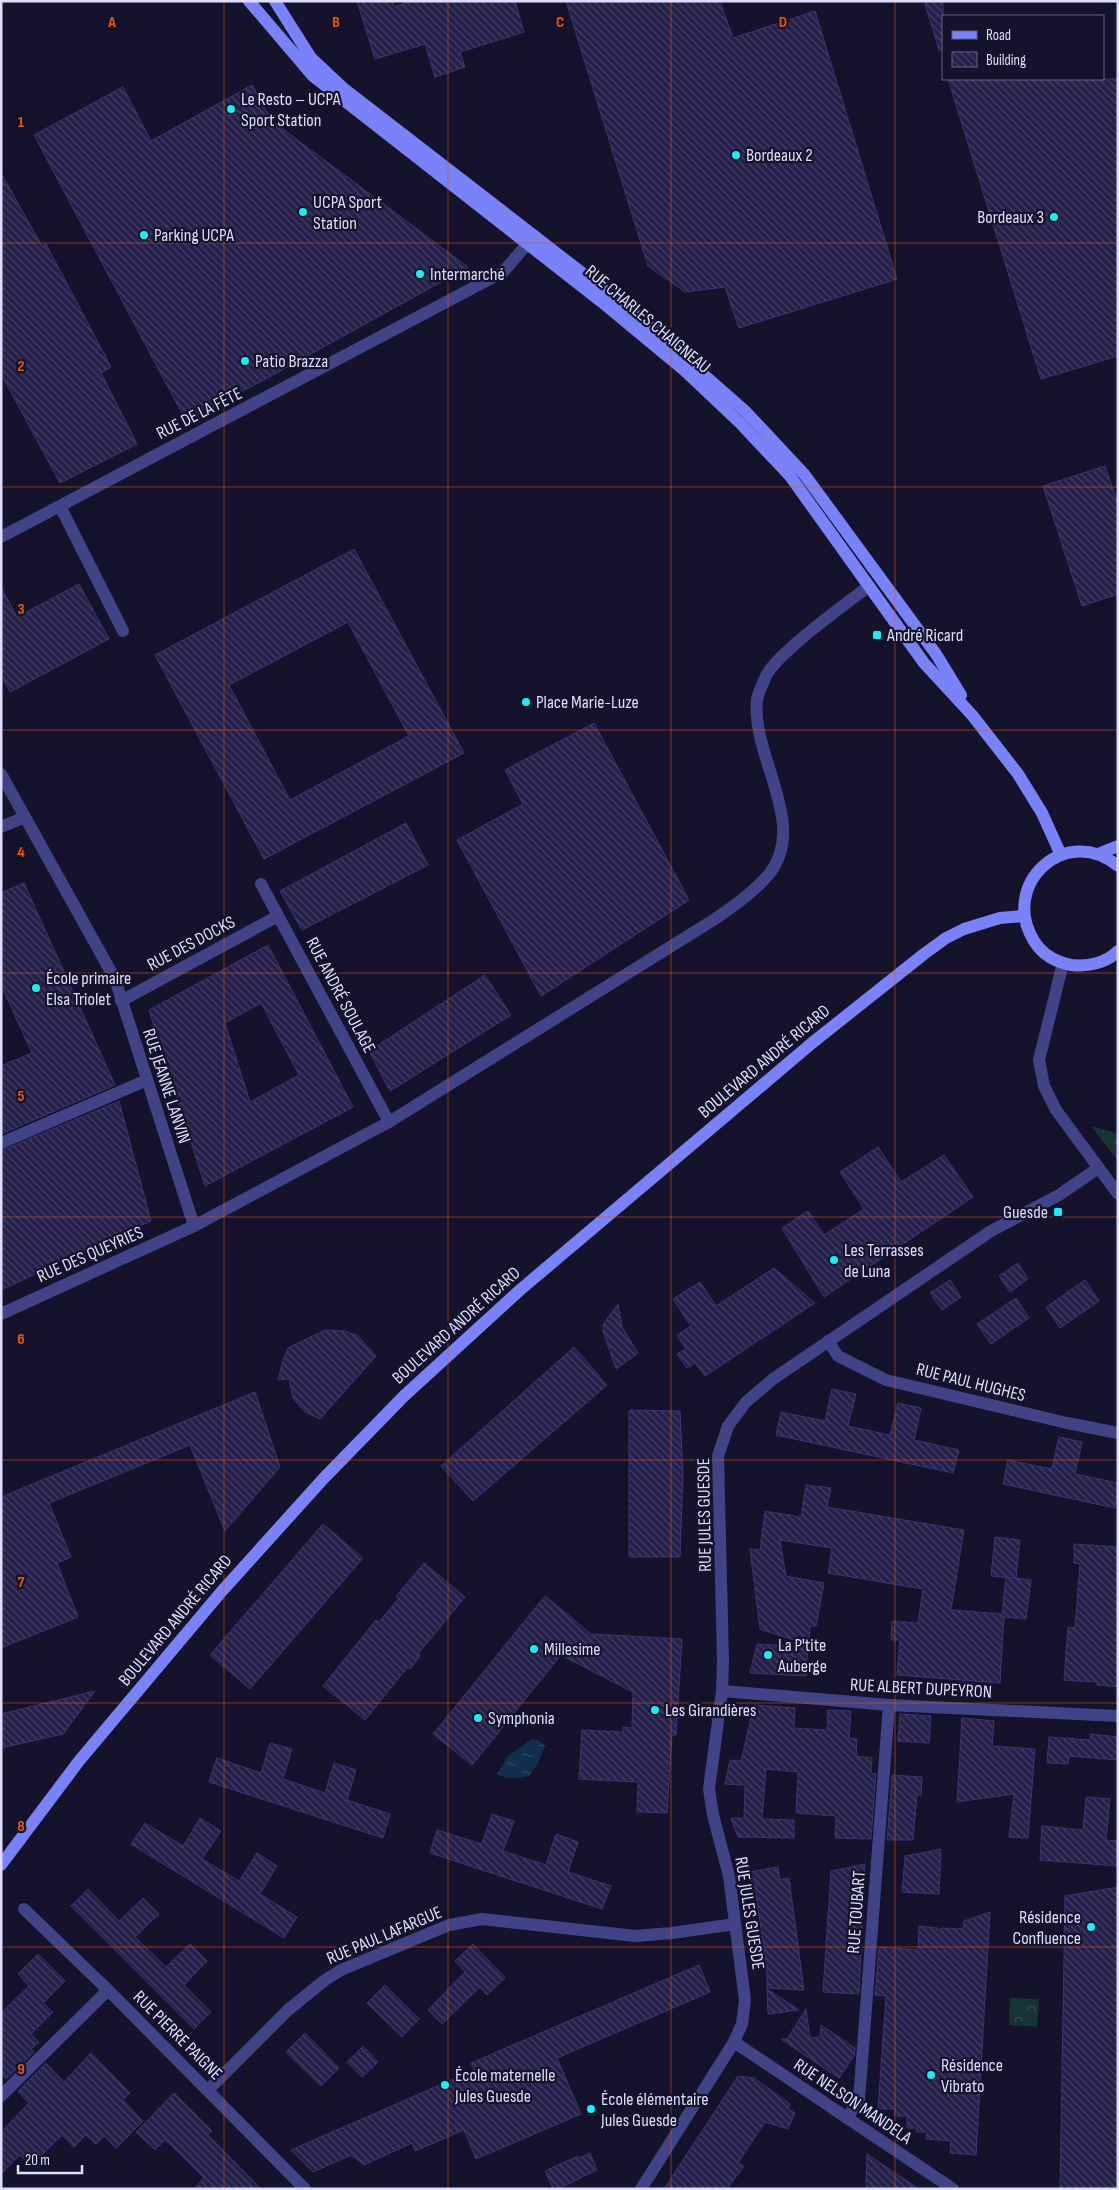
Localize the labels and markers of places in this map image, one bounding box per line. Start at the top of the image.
place label: Le Resto – UCPA Sport Station [241,89,341,131]
marker: Le Resto – UCPA Sport Station [225,103,237,115]
place label: Bordeaux 2 [746,145,813,166]
marker: Bordeaux 2 [730,149,742,161]
place label: UCPA Sport Station [313,192,382,234]
marker: UCPA Sport Station [297,206,309,218]
place label: Bordeaux 3 [977,207,1044,228]
marker: Bordeaux 3 [1048,211,1060,223]
place label: Parking UCPA [154,225,234,246]
marker: Parking UCPA [138,229,150,241]
place label: Intermarché [430,264,505,285]
marker: Intermarché [414,268,426,280]
place label: Patio Brazza [255,351,328,372]
marker: Patio Brazza [239,355,251,367]
place label: André Ricard [886,625,963,646]
marker: André Ricard [871,629,883,641]
place label: Place Marie-Luze [536,692,639,713]
marker: Place Marie-Luze [520,696,532,708]
place label: École primaire Elsa Triolet [46,968,131,1010]
marker: École primaire Elsa Triolet [30,982,42,994]
place label: Guesde [1003,1202,1048,1223]
marker: Guesde [1052,1206,1064,1218]
place label: Les Terrasses de Luna [844,1240,924,1282]
marker: Les Terrasses de Luna [828,1254,840,1266]
place label: La P'tite Auberge [777,1635,827,1677]
place label: Millesime [544,1639,601,1660]
marker: Millesime [528,1643,540,1655]
marker: La P'tite Auberge [762,1649,774,1661]
place label: Les Girandières [665,1700,757,1721]
marker: Les Girandières [649,1704,661,1716]
place label: Symphonia [488,1708,555,1729]
marker: Symphonia [472,1712,484,1724]
place label: Résidence Confluence [1013,1907,1081,1949]
marker: Résidence Confluence [1085,1921,1097,1933]
place label: Résidence Vibrato [941,2055,1003,2097]
place label: École maternelle Jules Guesde [454,2065,555,2107]
marker: Résidence Vibrato [925,2069,937,2081]
marker: École maternelle Jules Guesde [439,2079,451,2091]
place label: École élémentaire Jules Guesde [600,2089,709,2131]
marker: École élémentaire Jules Guesde [585,2103,597,2115]

